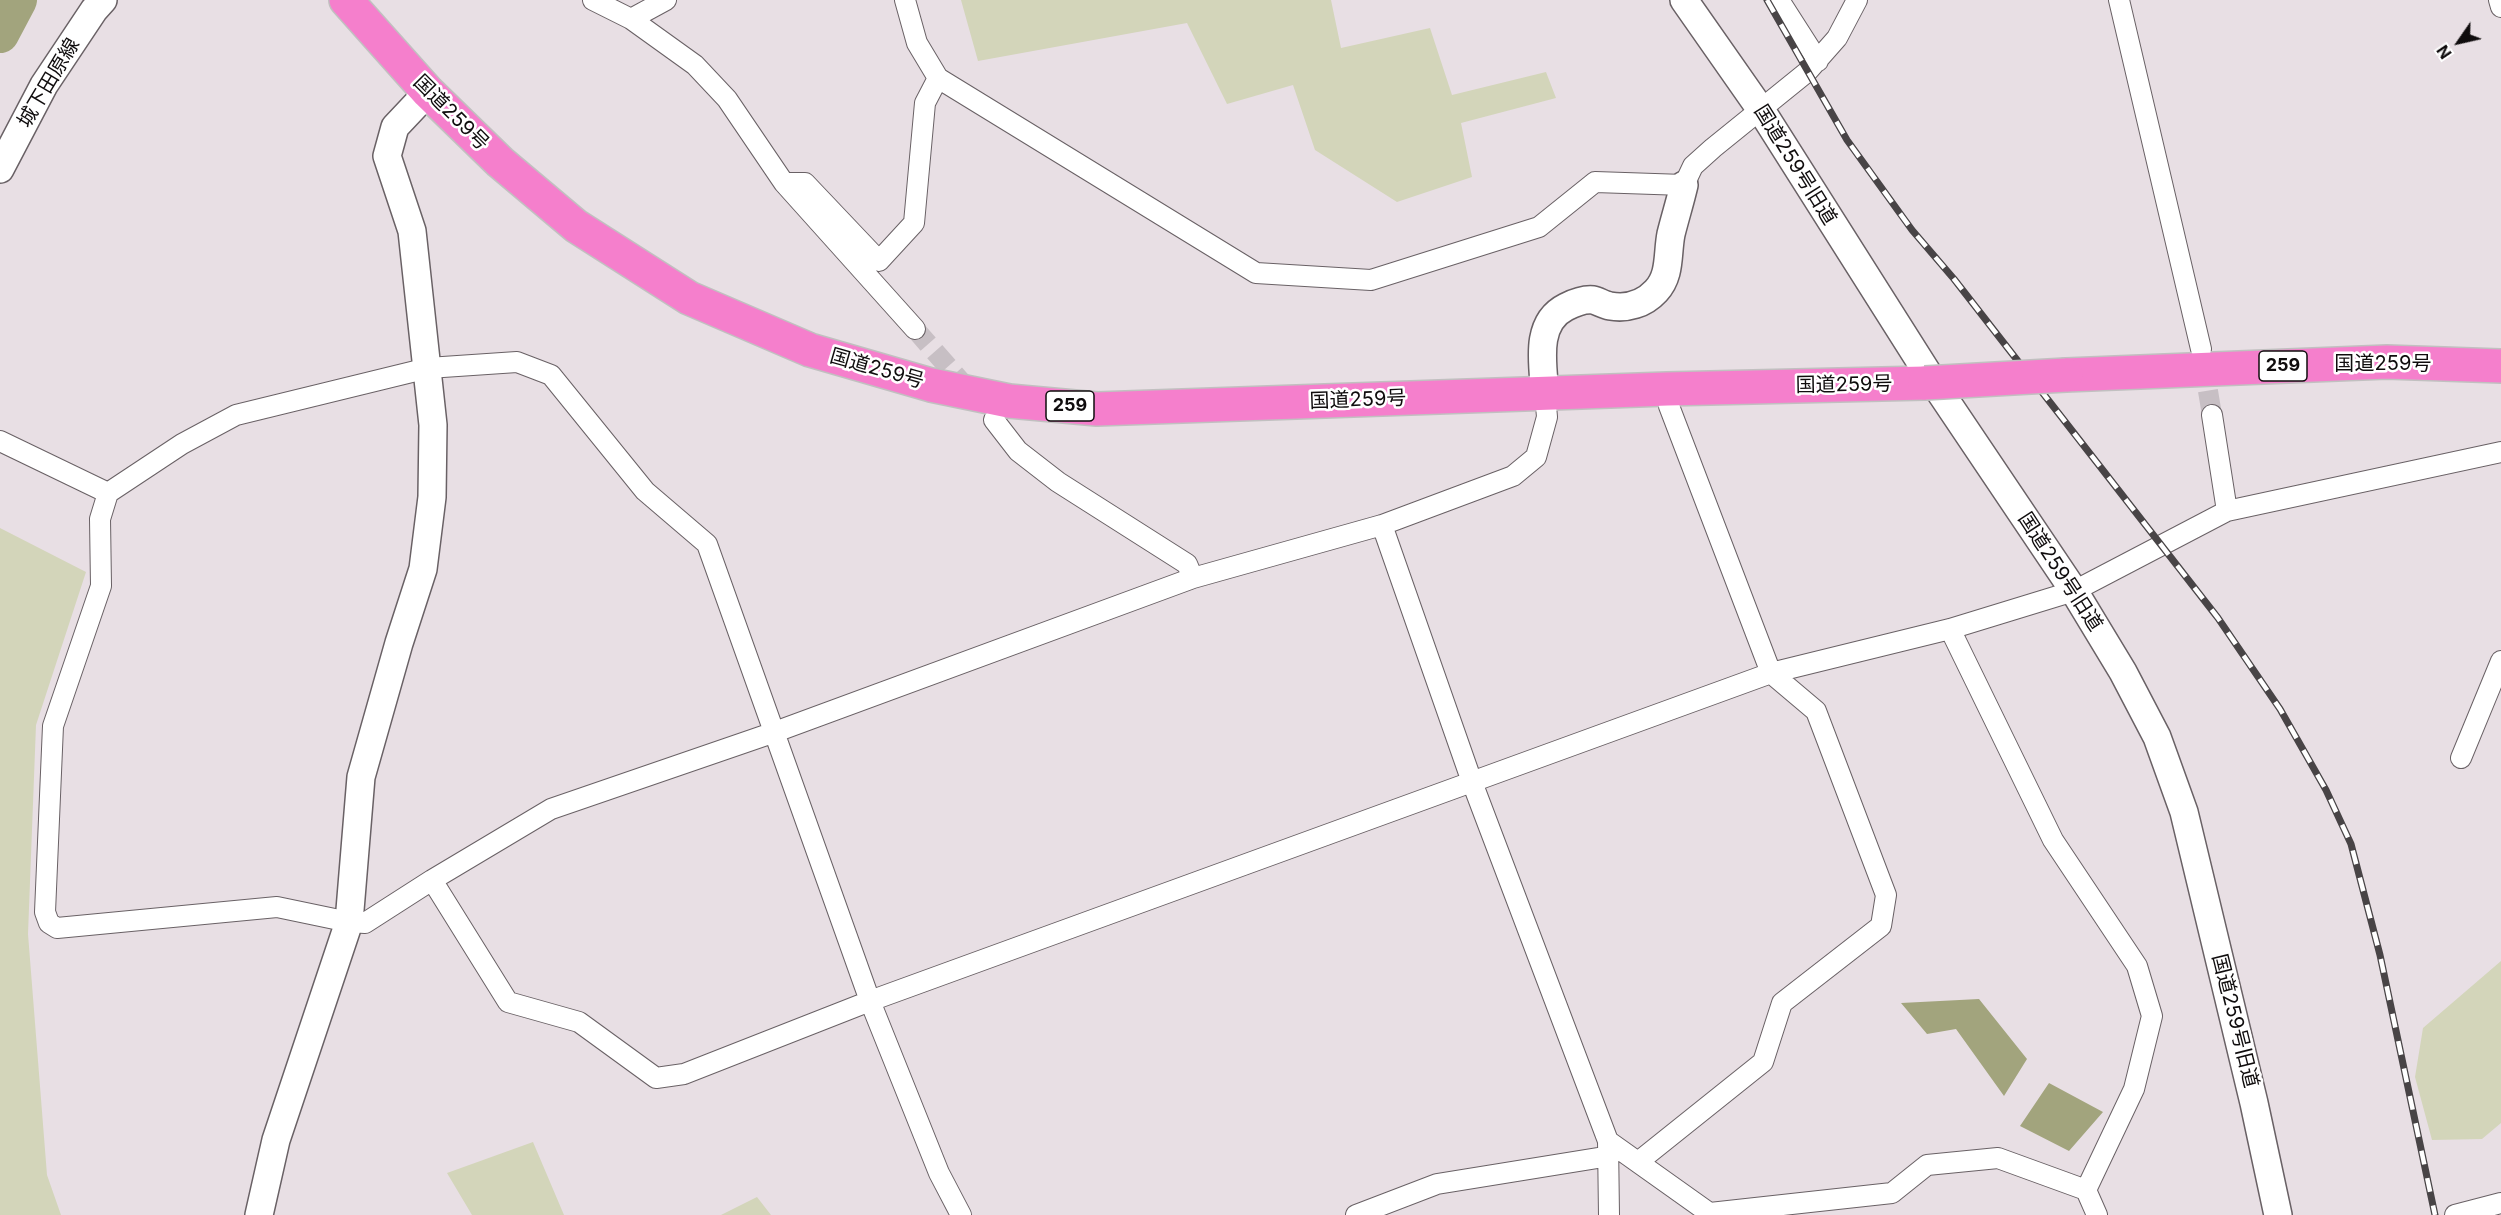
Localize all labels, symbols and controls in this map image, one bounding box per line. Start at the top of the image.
north arrow [2429,12,2489,72]
street label: 城下田原線 [13,34,85,132]
text: N [2432,41,2456,63]
street label: 国道259号 [408,70,494,156]
street label: 国道259号旧道 [1749,101,1841,229]
street label: 国道259号 [827,344,927,394]
road number: 259 [2259,351,2307,381]
street label: 国道259号 [2335,352,2431,376]
street label: 国道259号 [1795,372,1893,398]
street label: 国道259号 [1309,386,1407,414]
road number: 259 [1046,391,1094,421]
street label: 国道259号旧道 [2013,508,2107,636]
street label: 国道259号旧道 [2207,952,2263,1090]

